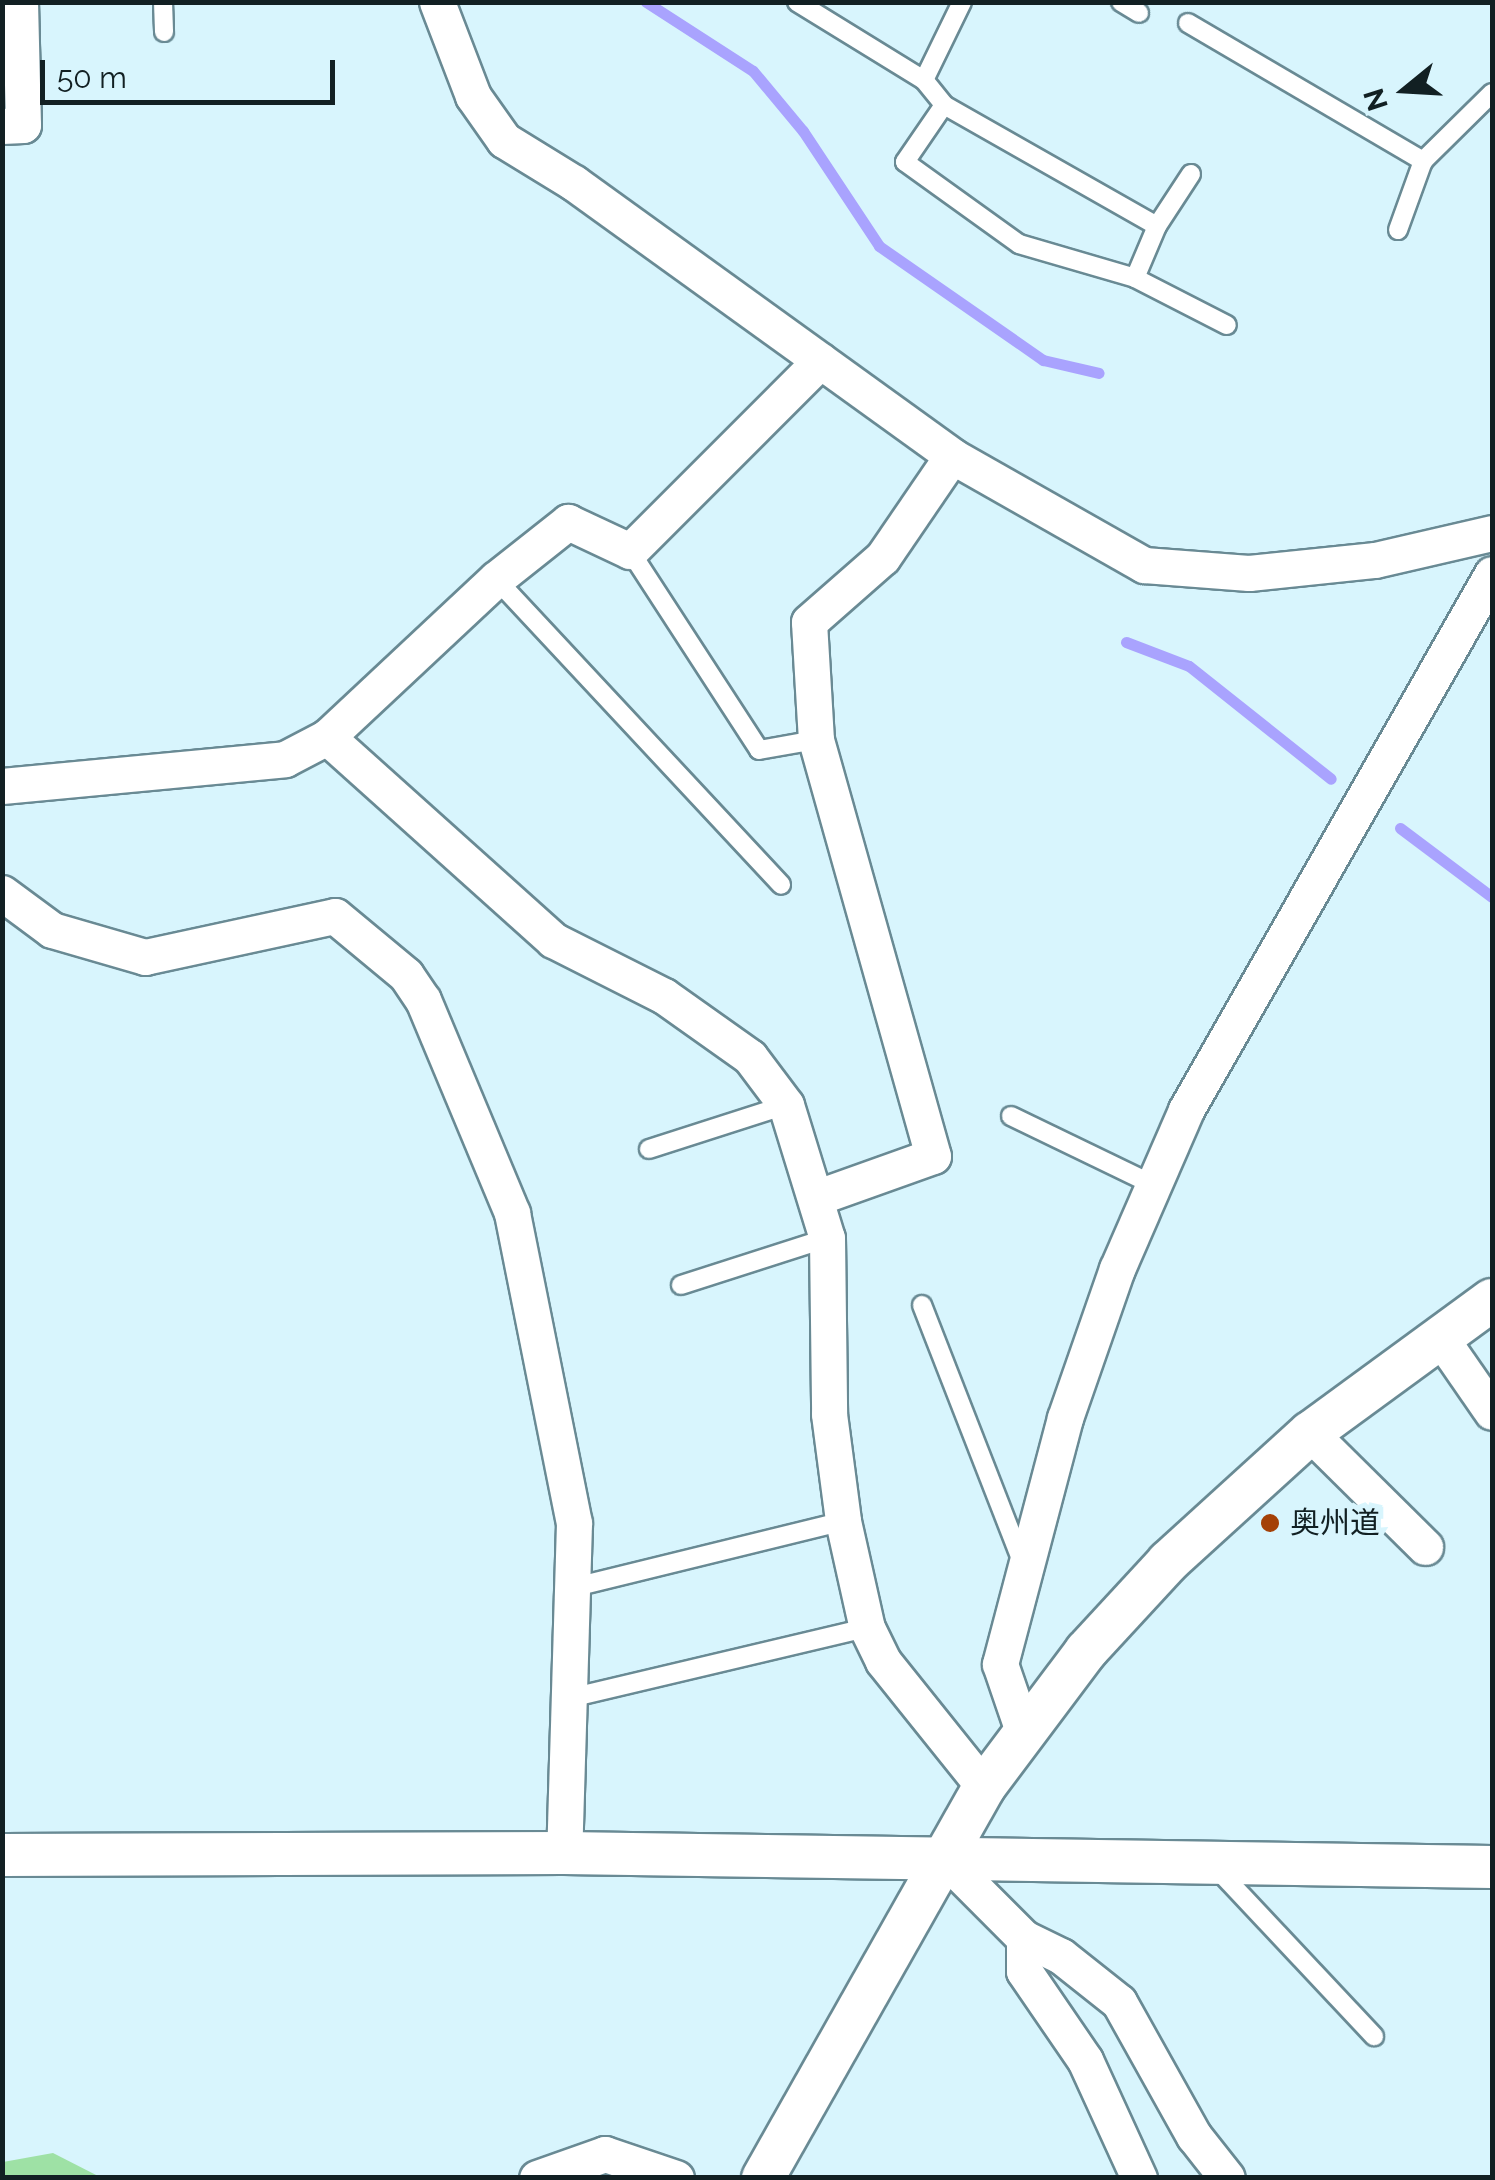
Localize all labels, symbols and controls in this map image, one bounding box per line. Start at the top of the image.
scale bar [45,40,340,102]
north arrow [1355,40,1455,140]
text: 50 m [57,60,127,95]
text: N [1357,84,1395,115]
place label: 奥州道 [1290,1505,1380,1541]
marker: 奥州道 [1259,1512,1281,1534]

